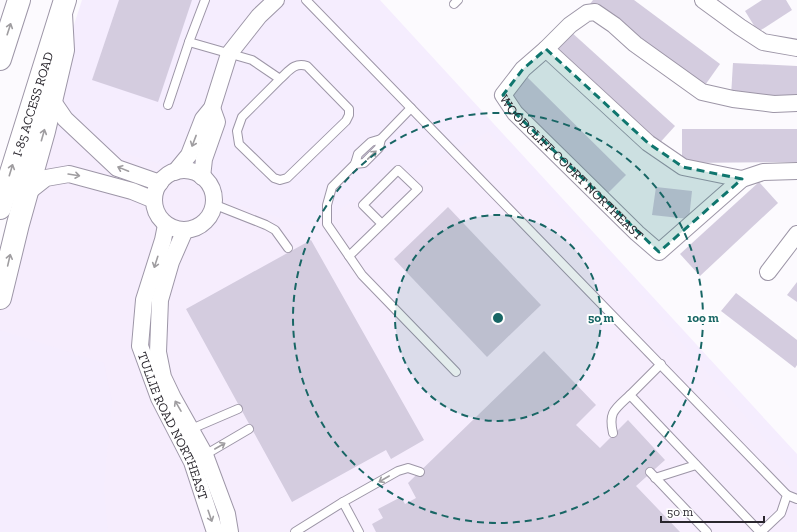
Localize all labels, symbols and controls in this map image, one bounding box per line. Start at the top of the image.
one-way arrow [6,23,13,36]
street label: I-85 ACCESS ROAD [9,50,56,158]
street label: WOODCLIFF COURT NORTHEAST [497,92,647,243]
one-way arrow [40,129,47,142]
one-way arrow [190,134,198,146]
one-way arrow [367,151,377,160]
one-way arrow [8,164,15,177]
one-way arrow [117,165,129,173]
one-way arrow [67,171,80,179]
one-way arrow [6,254,13,267]
one-way arrow [152,256,159,269]
centre of rings [491,311,505,325]
text: 50 m [588,311,614,325]
text: 100 m [687,311,719,325]
street label: TULLIE ROAD NORTHEAST [135,350,211,501]
one-way arrow [173,401,181,413]
one-way arrow [214,441,226,449]
one-way arrow [378,475,390,483]
scale bar [661,498,764,524]
text: 50 m [667,505,694,519]
one-way arrow [206,510,214,522]

